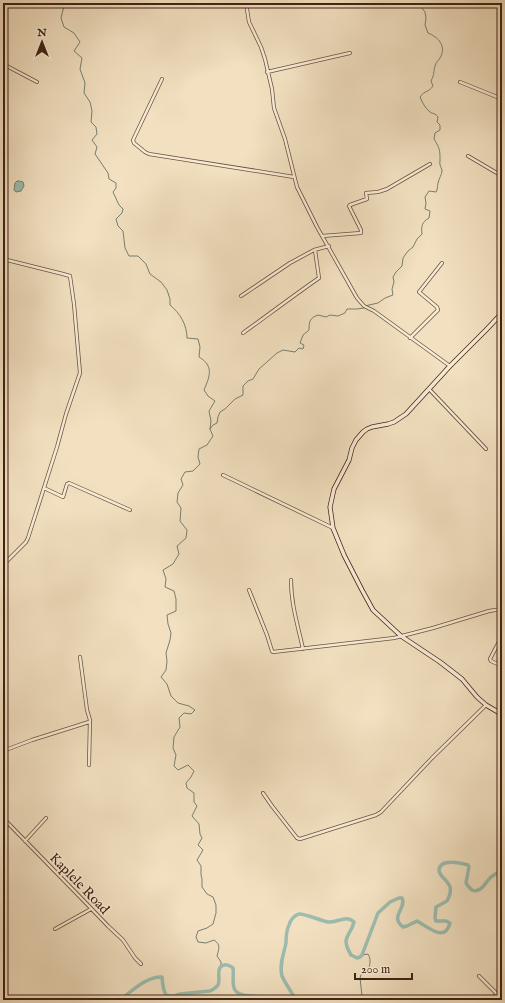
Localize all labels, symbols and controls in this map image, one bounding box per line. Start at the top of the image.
north arrow [22,22,62,62]
text: N [36,26,47,40]
street label: Kaplele Road [45,849,113,919]
scale bar [355,955,412,981]
text: 200 m [361,962,390,977]

